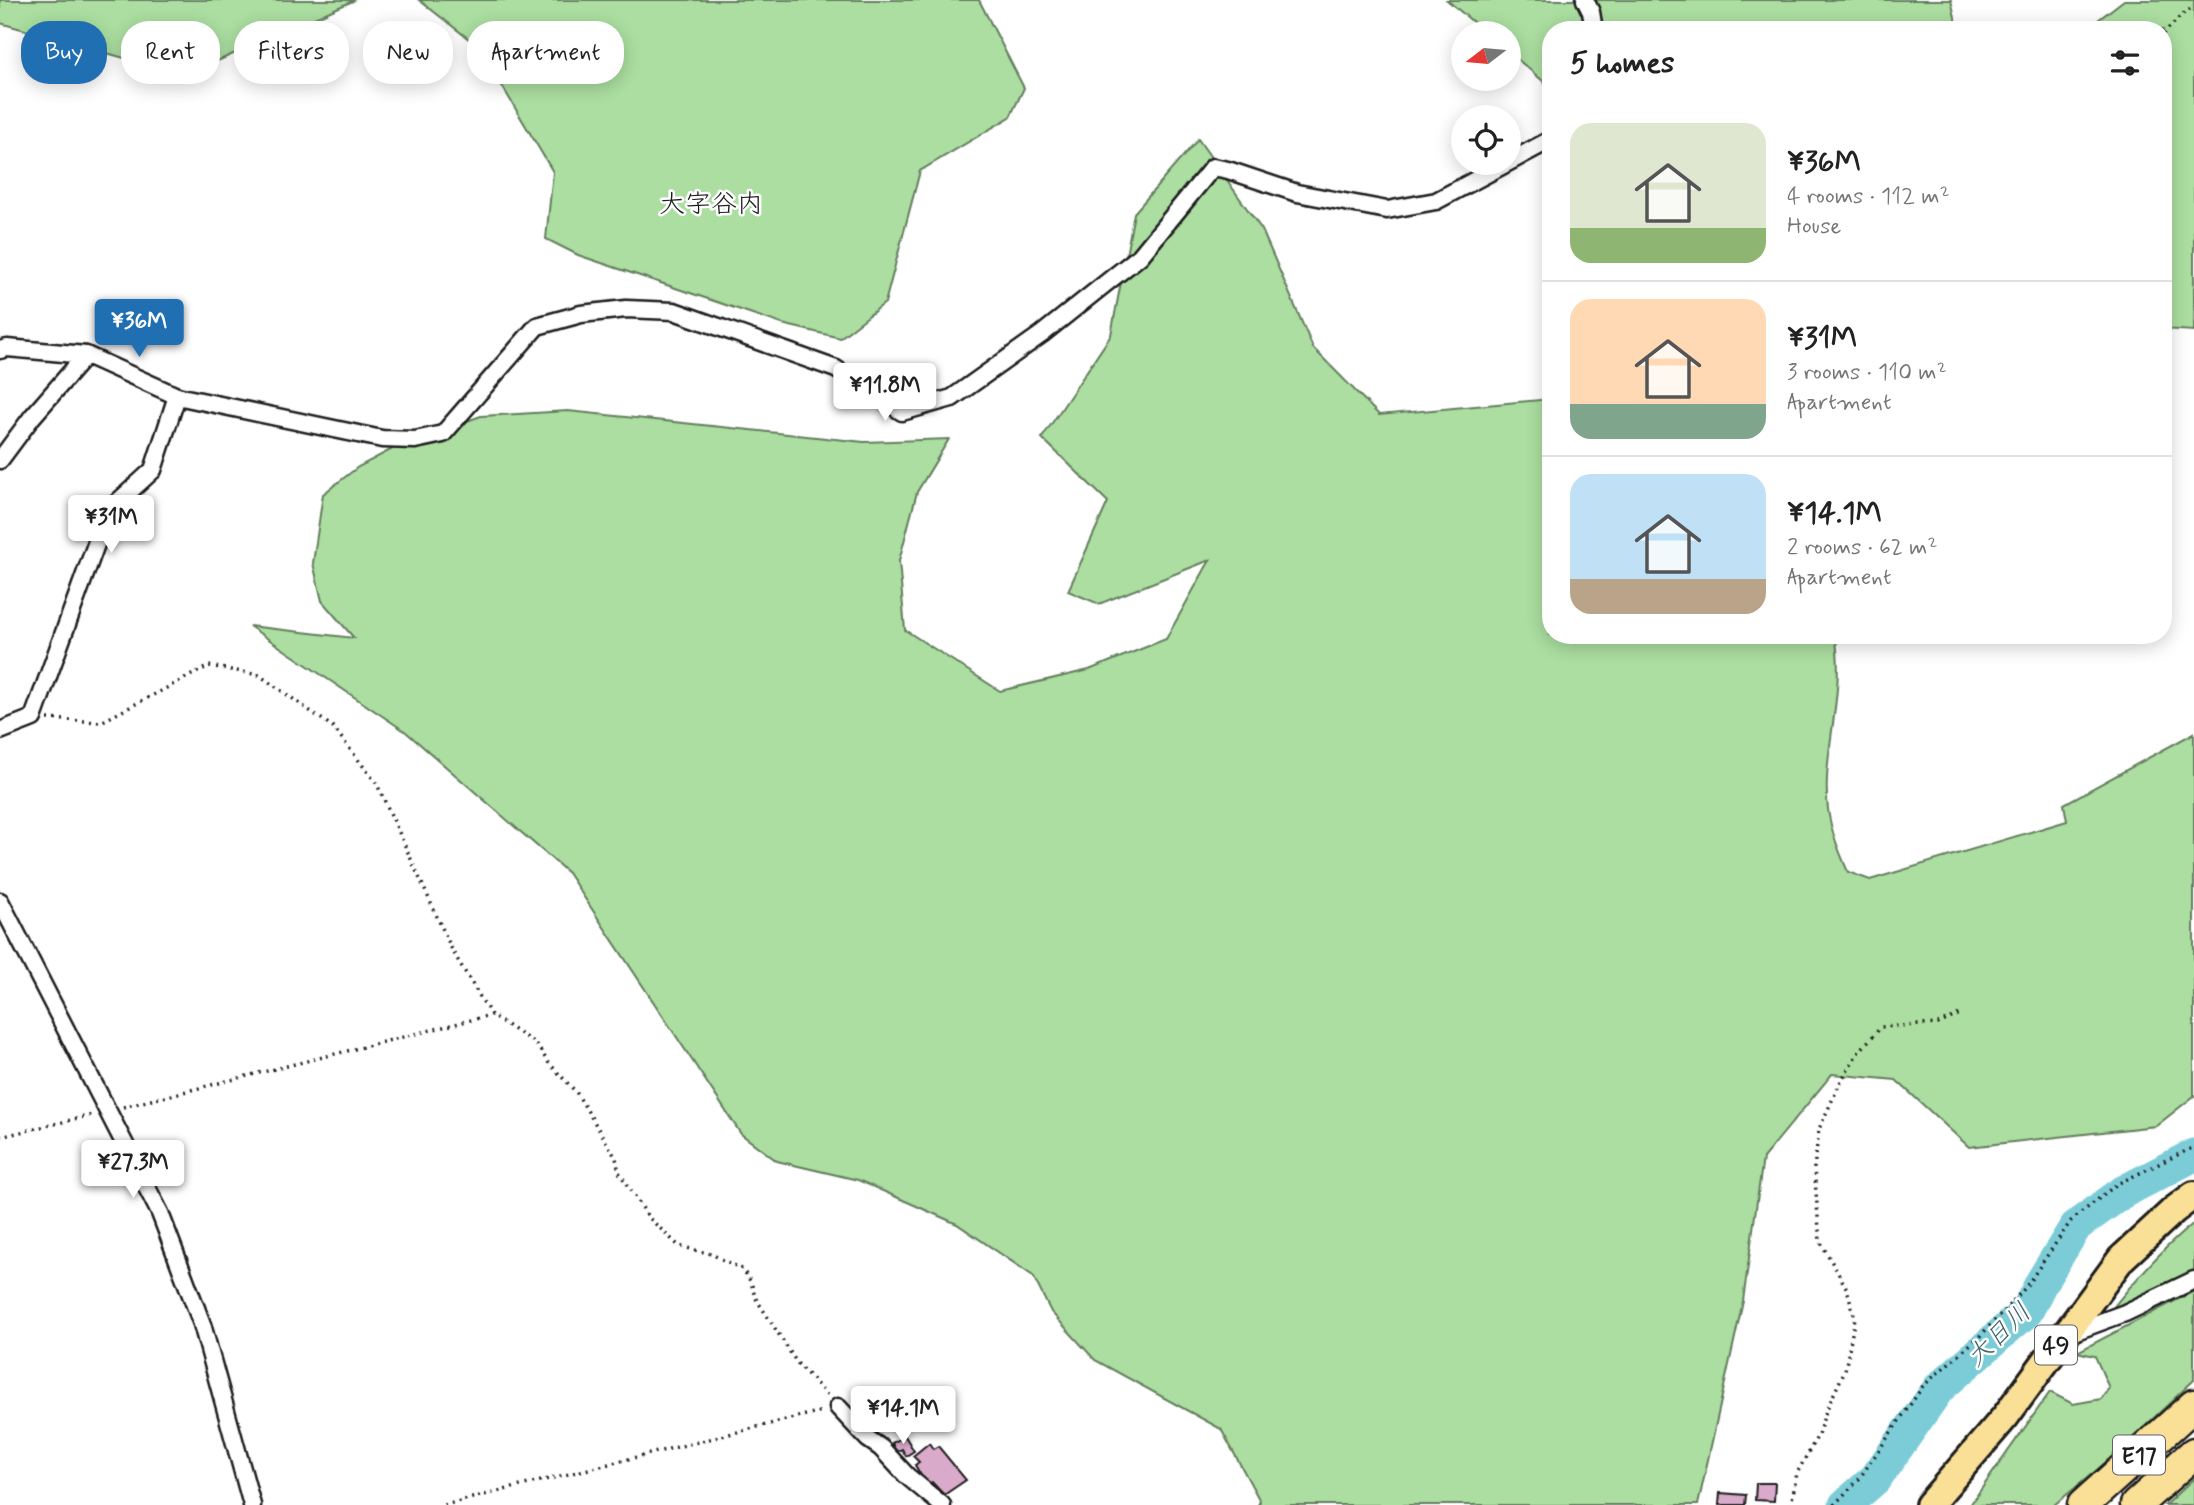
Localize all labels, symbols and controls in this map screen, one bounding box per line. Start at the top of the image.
chip: Buy [21,21,107,84]
chip: Rent [121,21,220,84]
chip: Filters [234,21,349,84]
chip: New [363,21,453,84]
chip: Apartment [467,21,624,84]
north arrow [1451,21,1521,91]
map controls [1451,21,1521,175]
text: 5 homes [1570,44,1675,83]
icon: filters [2106,44,2144,82]
button: locate [1451,105,1521,175]
text: ¥36M [1787,143,1861,182]
icon: home [1626,151,1710,235]
text: 4 rooms · 112 m² [1787,182,1950,212]
district label: 大字谷内 [659,188,763,222]
text: House [1787,212,1841,242]
pin: ¥36M [98,300,180,359]
text: ¥36M [111,307,167,337]
text: ¥31M [1787,319,1857,358]
icon: home [1626,327,1710,411]
text: 3 rooms · 110 m² [1787,358,1947,388]
pin: ¥11.8M [828,364,942,423]
text: ¥11.8M [849,371,921,401]
text: Apartment [1787,388,1892,418]
text: ¥14.1M [1787,494,1882,533]
pin: ¥31M [70,496,152,555]
icon: home [1626,502,1710,586]
text: ¥31M [84,503,138,533]
text: 2 rooms · 62 m² [1787,533,1938,563]
text: Apartment [1787,563,1892,593]
pin: ¥27.3M [76,1140,190,1200]
text: ¥27.3M [97,1148,169,1178]
water label: 大日川 [1960,1296,2039,1375]
road number: 49 [2035,1326,2077,1364]
pin: ¥14.1M [846,1386,960,1446]
text: ¥14.1M [867,1394,939,1424]
road number: E17 [2113,1436,2165,1474]

